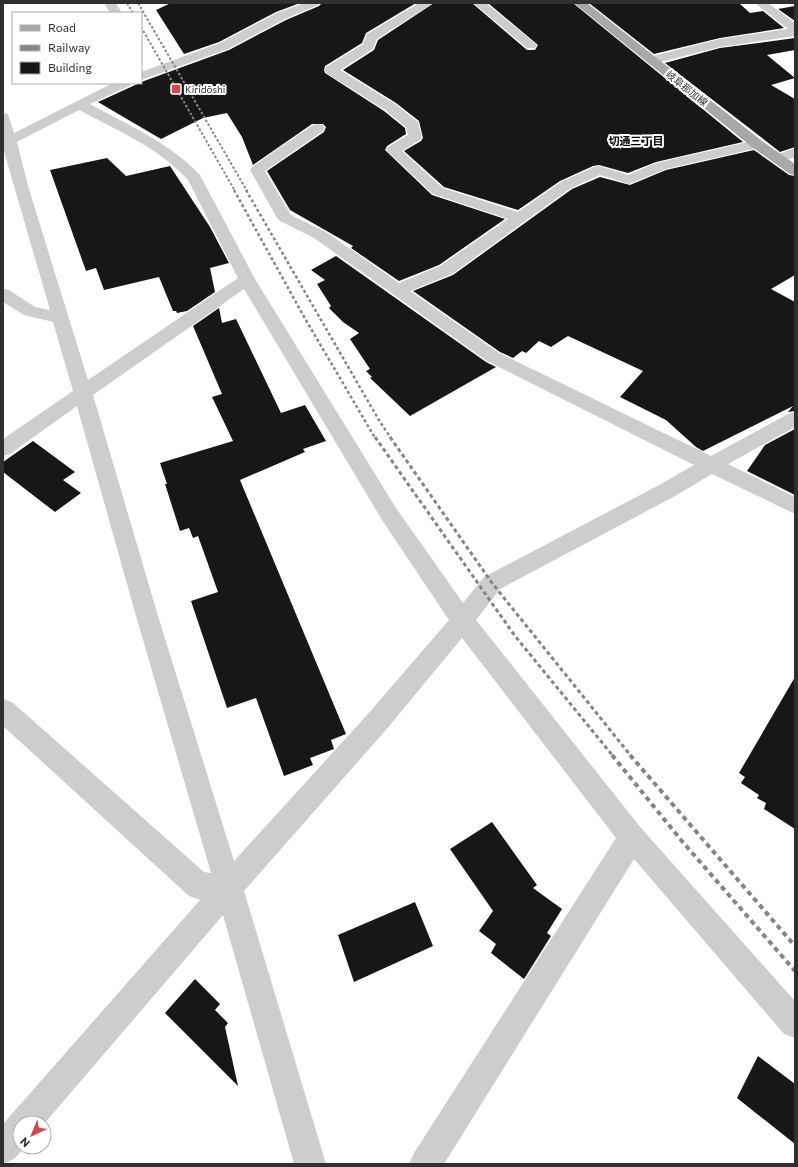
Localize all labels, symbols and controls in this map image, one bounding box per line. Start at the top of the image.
legend [12,12,142,84]
text: Road [48,20,76,34]
text: Railway [48,40,90,54]
text: Building [48,60,92,74]
street label: 岐阜那加線 [664,68,710,108]
marker: Kiridōshi [170,83,182,95]
place label: Kiridōshi [185,83,225,95]
district label: 切通三丁目 [609,134,664,147]
north arrow [12,1115,52,1155]
text: N [17,1135,32,1150]

